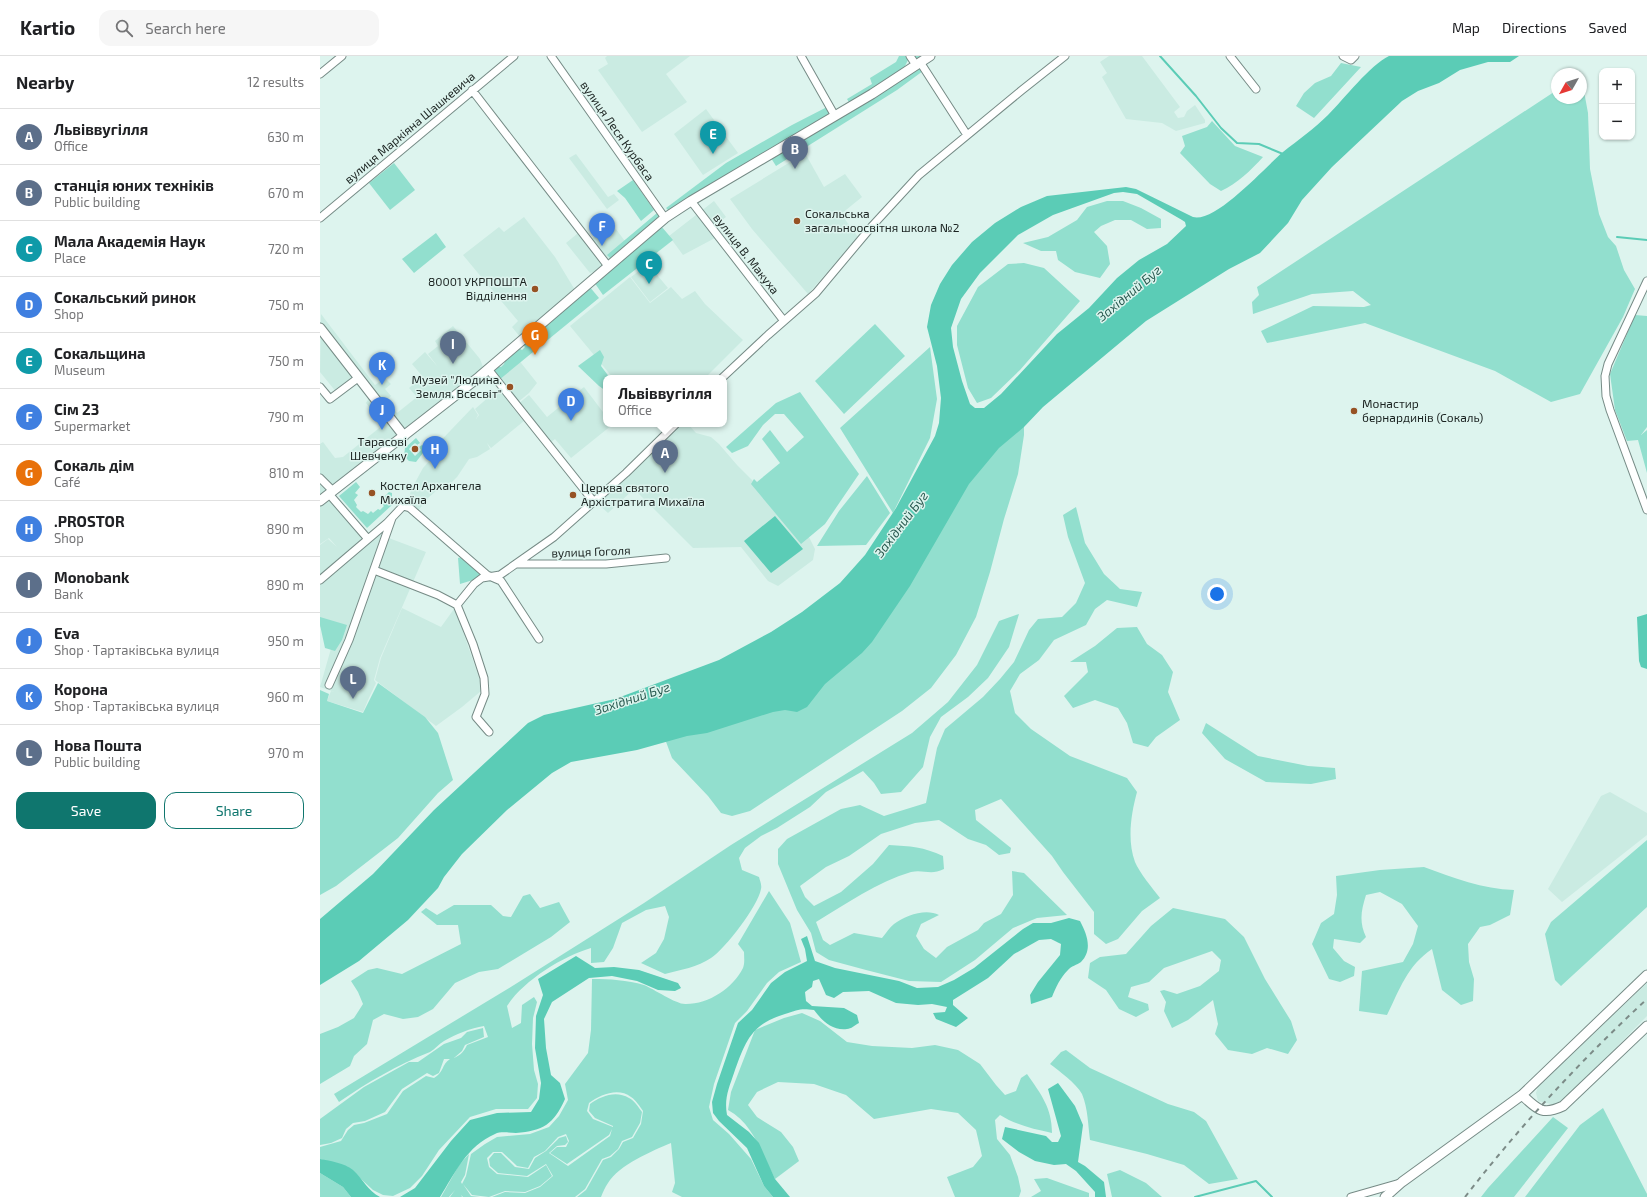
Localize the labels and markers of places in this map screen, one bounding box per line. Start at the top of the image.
pin: E [700,121,726,154]
pin: B [782,136,808,169]
place label: Сокальська загальноосвітня школа №2 [805,206,960,234]
pin: F [589,213,615,246]
marker: Сокальська загальноосвітня школа №2 [792,216,802,226]
pin: C [636,251,662,284]
place label: 80001 УКРПОШТА Відділення [428,274,528,302]
marker: 80001 УКРПОШТА Відділення [530,284,540,294]
pin: G [522,322,548,355]
pin: I [440,331,466,364]
pin: K [369,352,395,385]
place label: Музей "Людина. Земля. Всесвіт" [411,372,502,400]
marker: Музей "Людина. Земля. Всесвіт" [505,382,515,392]
pin: D [558,388,584,421]
place label: Монастир бернардинів (Сокаль) [1362,396,1483,424]
pin: J [369,397,395,430]
marker: Монастир бернардинів (Сокаль) [1349,406,1359,416]
place label: Тарасові Шевченку [350,434,408,463]
pin: H [422,436,448,469]
pin: A [652,440,678,473]
marker: Тарасові Шевченку [410,444,420,454]
place label: Костел Архангела Михаїла [380,478,481,506]
place label: Церква святого Архістратига Михаїла [581,480,705,508]
marker: Костел Архангела Михаїла [367,488,377,498]
marker: Церква святого Архістратига Михаїла [568,490,578,500]
pin: L [340,666,366,699]

